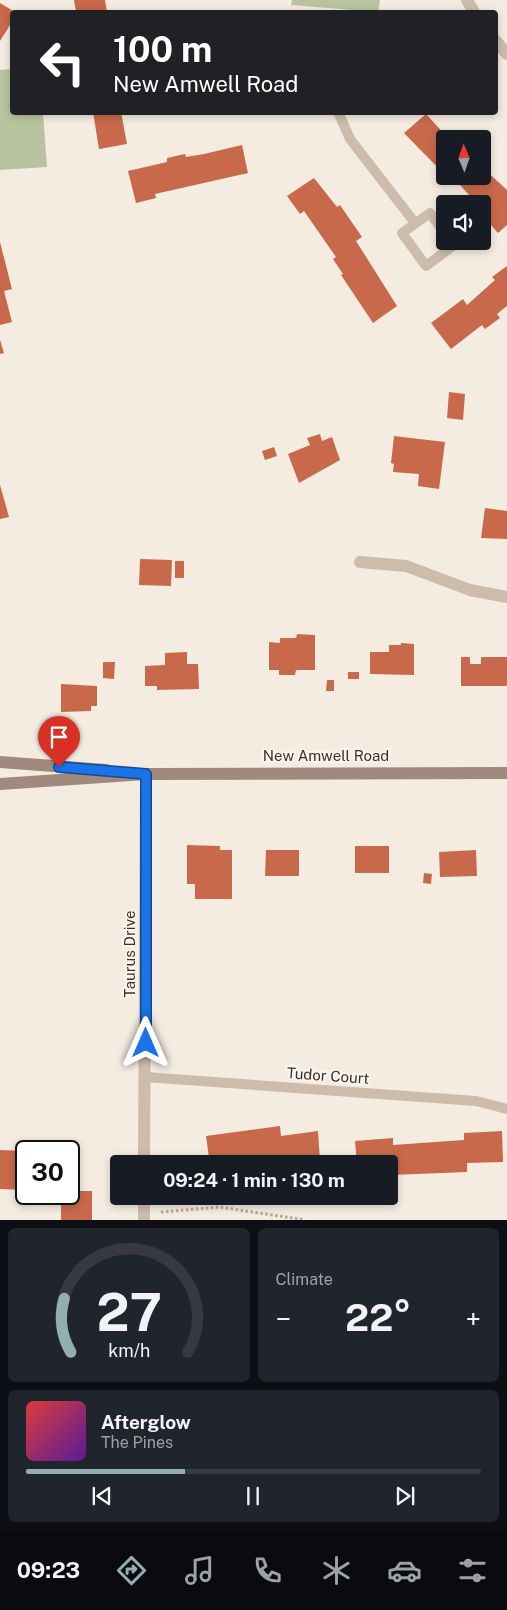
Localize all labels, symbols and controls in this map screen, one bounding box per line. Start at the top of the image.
text: 100 m [113,29,212,70]
icon: left [30,30,95,95]
text: New Amwell Road [113,71,298,97]
north arrow [436,130,491,185]
map controls [436,130,491,250]
button: sound [436,195,491,250]
pin [38,716,80,767]
icon: arrive [45,723,73,751]
street label: New Amwell Road [263,747,389,764]
street label: Taurus Drive [121,911,138,997]
position arrow [119,1016,171,1068]
street label: Tudor Court [286,1064,370,1087]
speed limit sign: 30 [15,1140,80,1205]
text: 09:24 · 1 min · 130 m [163,1169,345,1191]
text: Climate [276,1270,333,1289]
text: 27 [96,1282,162,1343]
text: 22° [345,1295,411,1340]
text: − [276,1302,291,1335]
text: + [465,1302,481,1335]
text: km/h [108,1340,150,1361]
text: Afterglow [101,1411,191,1433]
text: The Pines [101,1433,173,1452]
icon: previous [88,1482,116,1510]
icon: pause [239,1482,267,1510]
icon: next [391,1482,419,1510]
icon: directions [114,1553,149,1588]
icon: music [182,1553,217,1588]
icon: phone [250,1553,285,1588]
icon: climate [319,1553,354,1588]
icon: car [387,1553,422,1588]
icon: filters [455,1553,490,1588]
text: 09:23 [17,1557,80,1583]

